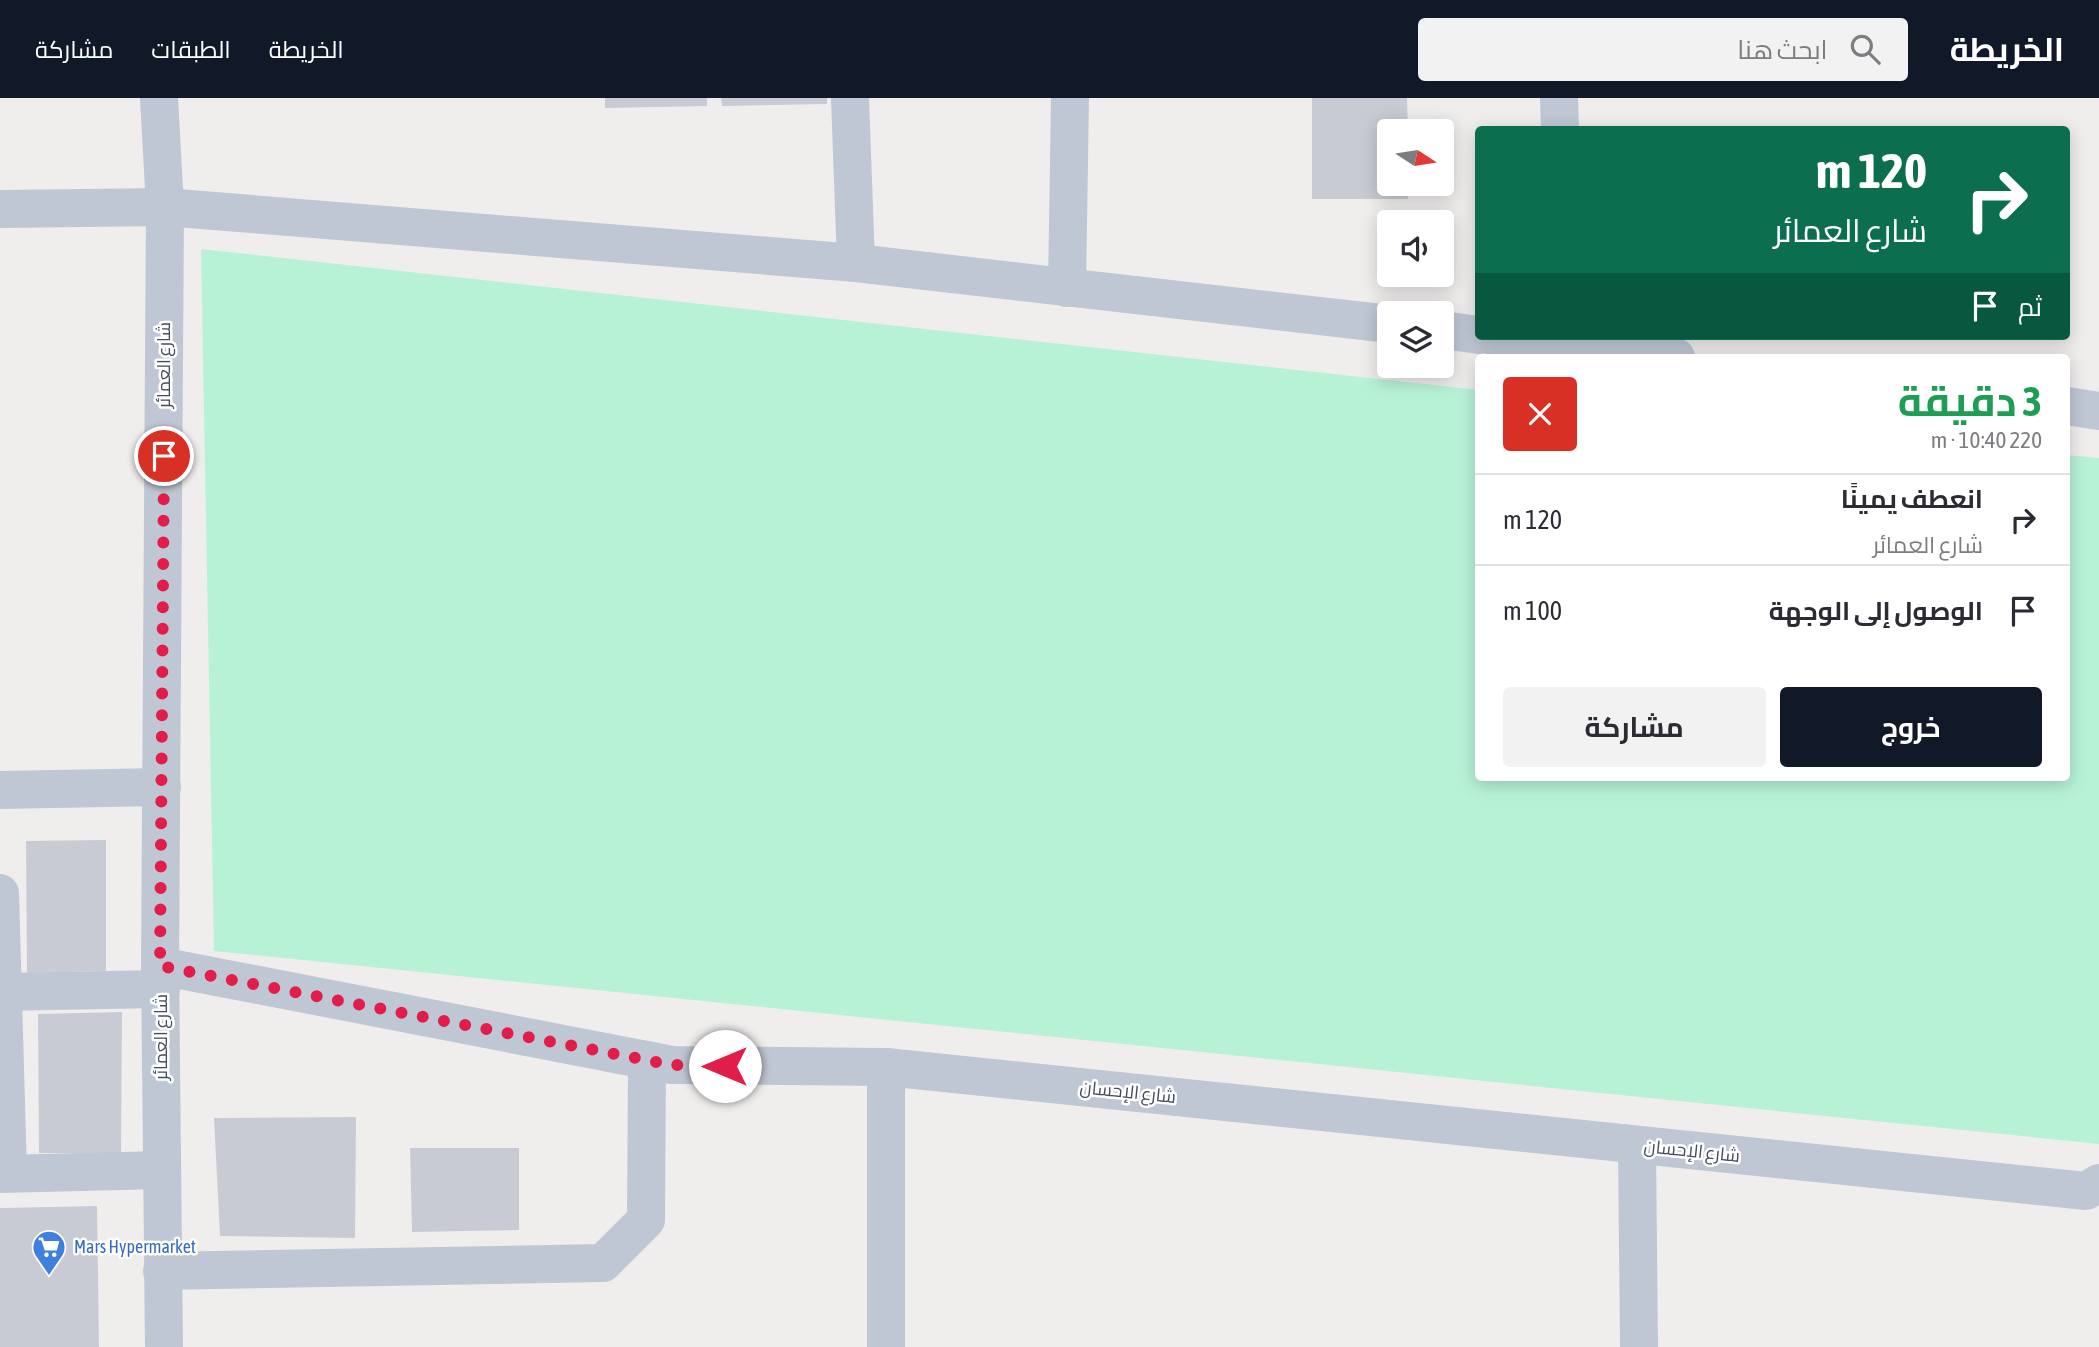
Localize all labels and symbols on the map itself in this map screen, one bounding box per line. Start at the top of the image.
north arrow [1377,119,1454,196]
street label: شارع العمائر [153,322,176,409]
pin [134,426,194,486]
street label: شارع العمائر [150,994,173,1081]
position arrow [688,1029,762,1103]
street label: شارع الإحسان [1079,1076,1177,1109]
street label: شارع الإحسان [1643,1135,1741,1168]
supermarket icon: Mars Hypermarket [30,1228,68,1277]
place label: Mars Hypermarket [74,1236,196,1257]

